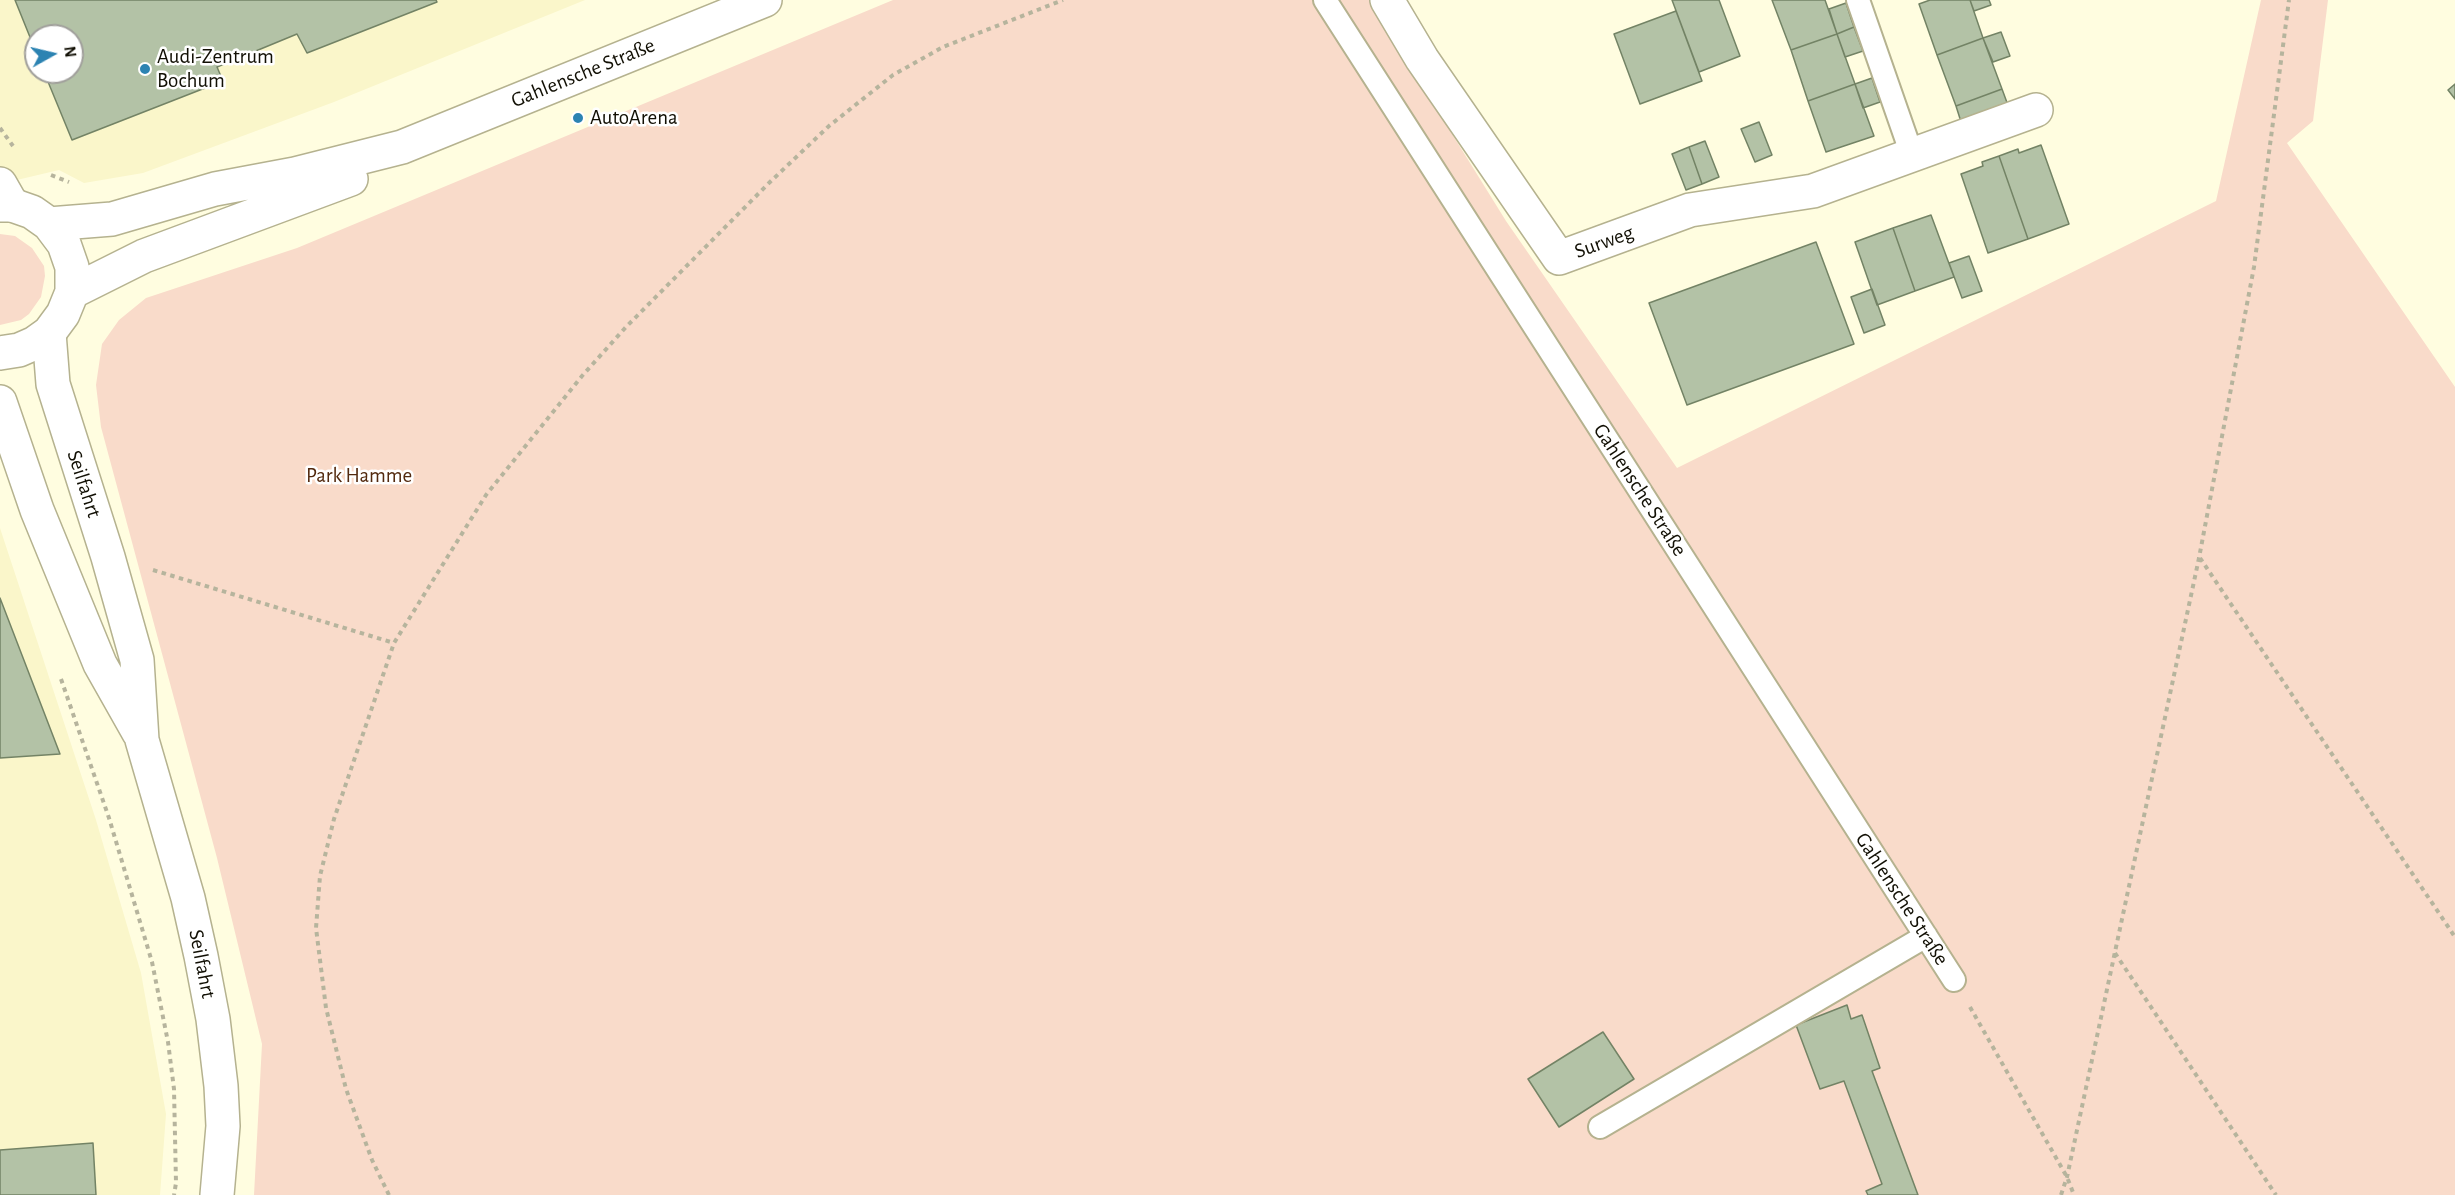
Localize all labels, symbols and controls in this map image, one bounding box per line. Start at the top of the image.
north arrow [24,24,84,84]
street label: Gahlensche Straße [507,33,659,113]
place label: Audi-Zentrum Bochum [157,44,274,94]
text: N [61,45,79,58]
marker: Audi-Zentrum Bochum [138,62,152,76]
place label: AutoArena [590,105,678,131]
marker: AutoArena [571,111,585,125]
street label: Surweg [1571,220,1637,264]
street label: Gahlensche Straße [1588,419,1692,561]
street label: Seilfahrt [61,447,107,521]
park label: Park Hamme [306,463,412,489]
street label: Gahlensche Straße [1850,828,1954,970]
street label: Seilfahrt [183,927,221,1001]

